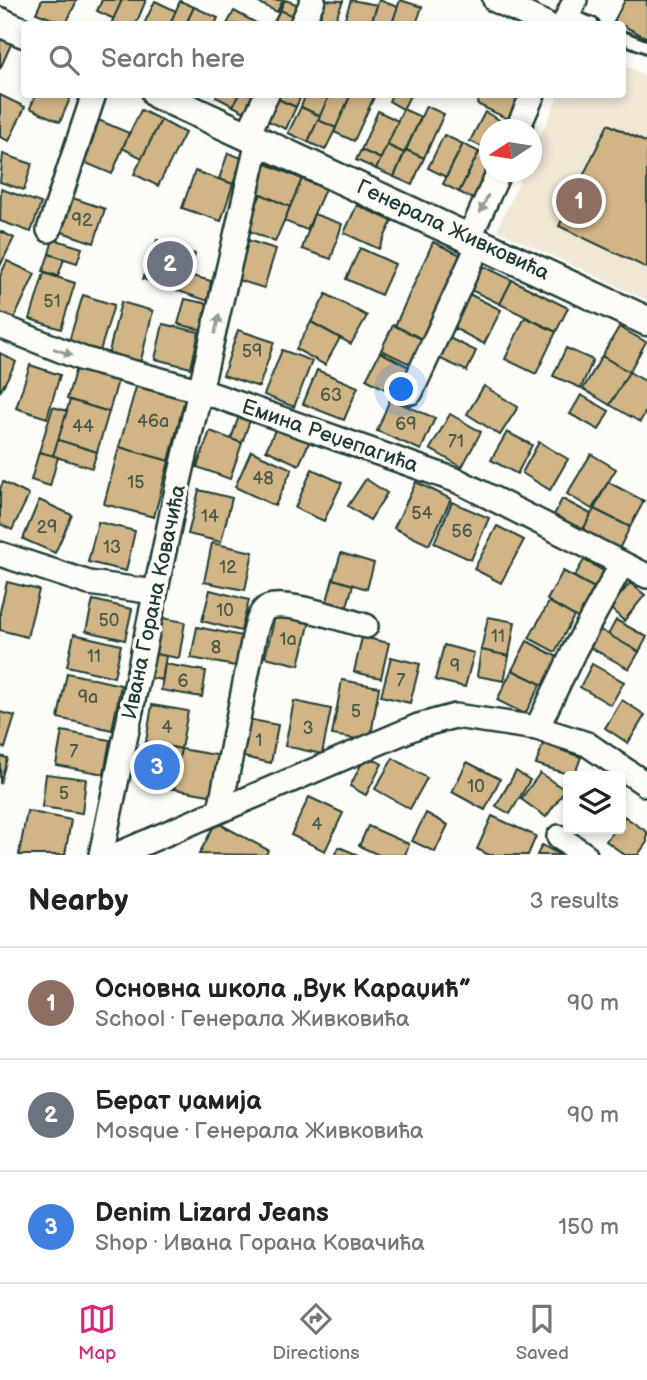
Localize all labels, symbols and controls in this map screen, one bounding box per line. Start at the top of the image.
search box [21,21,626,98]
icon: search [45,41,83,79]
text: Search here [101,44,245,75]
north arrow [479,119,542,182]
street label: Генерала Живковића [353,174,554,286]
pin: 1 [556,175,602,227]
one-way arrow [478,194,490,214]
house number: 92 [71,210,93,231]
pin: 2 [147,238,193,290]
house number: 51 [43,291,61,312]
one-way arrow [211,313,222,335]
house number: 59 [242,341,262,362]
one-way arrow [53,346,74,357]
your location [384,372,418,406]
house number: 63 [320,385,342,406]
street label: Емина Реџепагића [239,394,422,478]
house number: 46a [137,411,169,432]
house number: 69 [395,414,417,435]
house number: 44 [72,416,94,437]
house number: 71 [448,431,464,452]
house number: 48 [252,468,274,489]
house number: 15 [127,472,145,493]
street label: Ивана Горана Ковачића [117,482,191,722]
house number: 54 [411,503,433,524]
house number: 14 [201,506,219,527]
house number: 29 [36,517,58,538]
house number: 56 [451,521,473,542]
house number: 13 [103,537,121,558]
house number: 12 [219,557,237,578]
house number: 10 [216,600,234,621]
house number: 50 [99,610,119,631]
house number: 11 [491,626,505,647]
house number: 1a [279,629,297,650]
house number: 8 [211,637,221,658]
house number: 11 [87,646,101,667]
house number: 9 [450,656,460,677]
house number: 7 [397,670,406,691]
house number: 6 [178,671,189,692]
house number: 9a [78,687,98,708]
house number: 5 [351,701,361,722]
house number: 4 [162,717,173,738]
house number: 3 [302,718,314,739]
house number: 1 [256,730,262,751]
house number: 7 [70,741,79,762]
pin: 3 [134,741,180,793]
map controls [563,771,626,834]
button: layers [563,771,626,834]
house number: 10 [467,776,485,797]
house number: 5 [59,783,69,804]
house number: 4 [312,814,323,835]
text: Nearby [28,883,128,919]
text: 3 results [530,887,619,915]
text: Основна школа „Вук Караџић” [95,974,471,1005]
text: 1 [46,989,56,1017]
text: 90 m [567,989,619,1017]
text: School · Генерала Живковића [95,1005,410,1033]
text: Берат џамија [95,1086,261,1117]
text: 2 [44,1101,58,1129]
text: 90 m [567,1101,619,1129]
text: Mosque · Генерала Живковића [95,1117,424,1145]
text: Denim Lizard Jeans [95,1198,329,1229]
text: 3 [44,1213,58,1241]
text: 150 m [558,1213,619,1241]
text: Shop · Ивана Горана Ковачића [95,1229,425,1257]
tab: Map [78,1300,116,1365]
tab: Directions [272,1300,360,1365]
tab: Saved [516,1300,569,1365]

